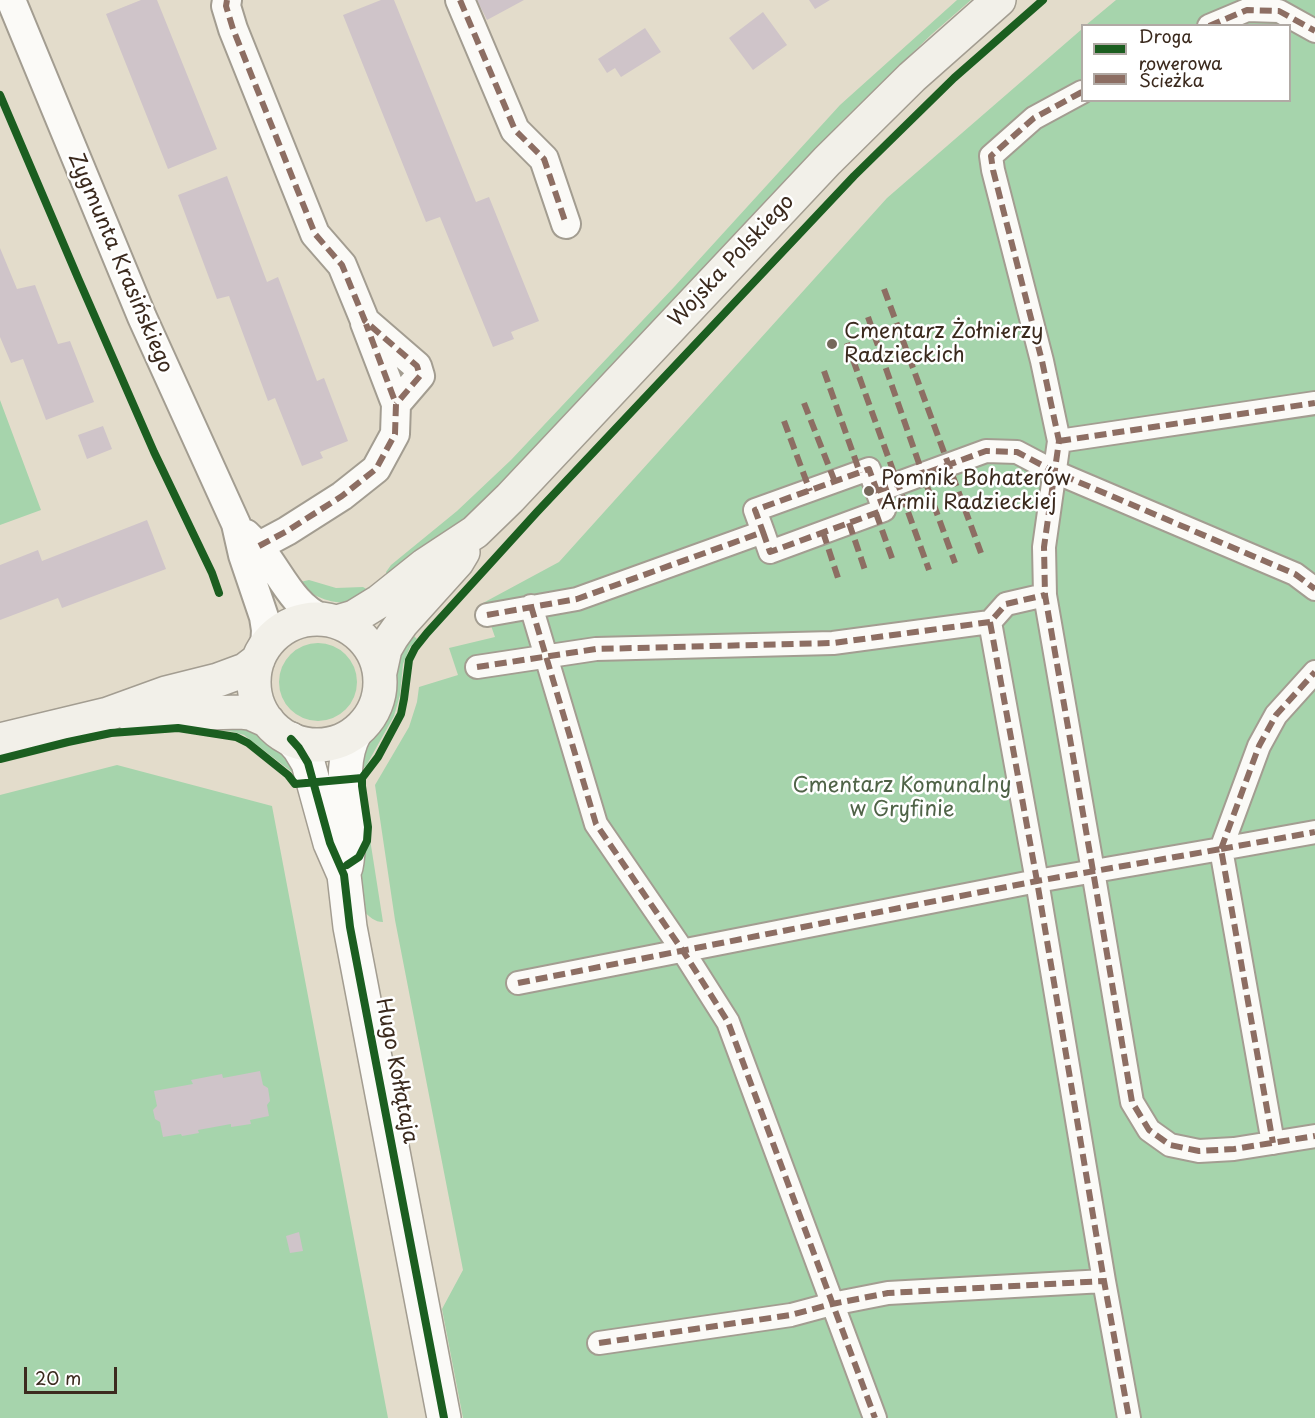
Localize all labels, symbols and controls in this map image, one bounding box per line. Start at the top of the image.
text: Droga rowerowa [1139,22,1222,76]
legend [1081,24,1291,102]
text: Ścieżka [1139,66,1204,93]
street label: Zygmunta Krasińskiego [62,149,178,377]
street label: Wojska Polskiego [664,189,800,333]
place label: Cmentarz Żołnierzy Radzieckich [844,319,1044,369]
marker: Cmentarz Żołnierzy Radzieckich [825,337,839,351]
place label: Pomnik Bohaterów Armii Radzieckiej [881,466,1071,516]
marker: Pomnik Bohaterów Armii Radzieckiej [862,484,876,498]
park label: Cmentarz Komunalny w Gryfinie [793,773,1011,823]
street label: Hugo Kołłątaja [370,996,422,1146]
scale bar [27,1355,120,1393]
text: 20 m [35,1364,81,1391]

